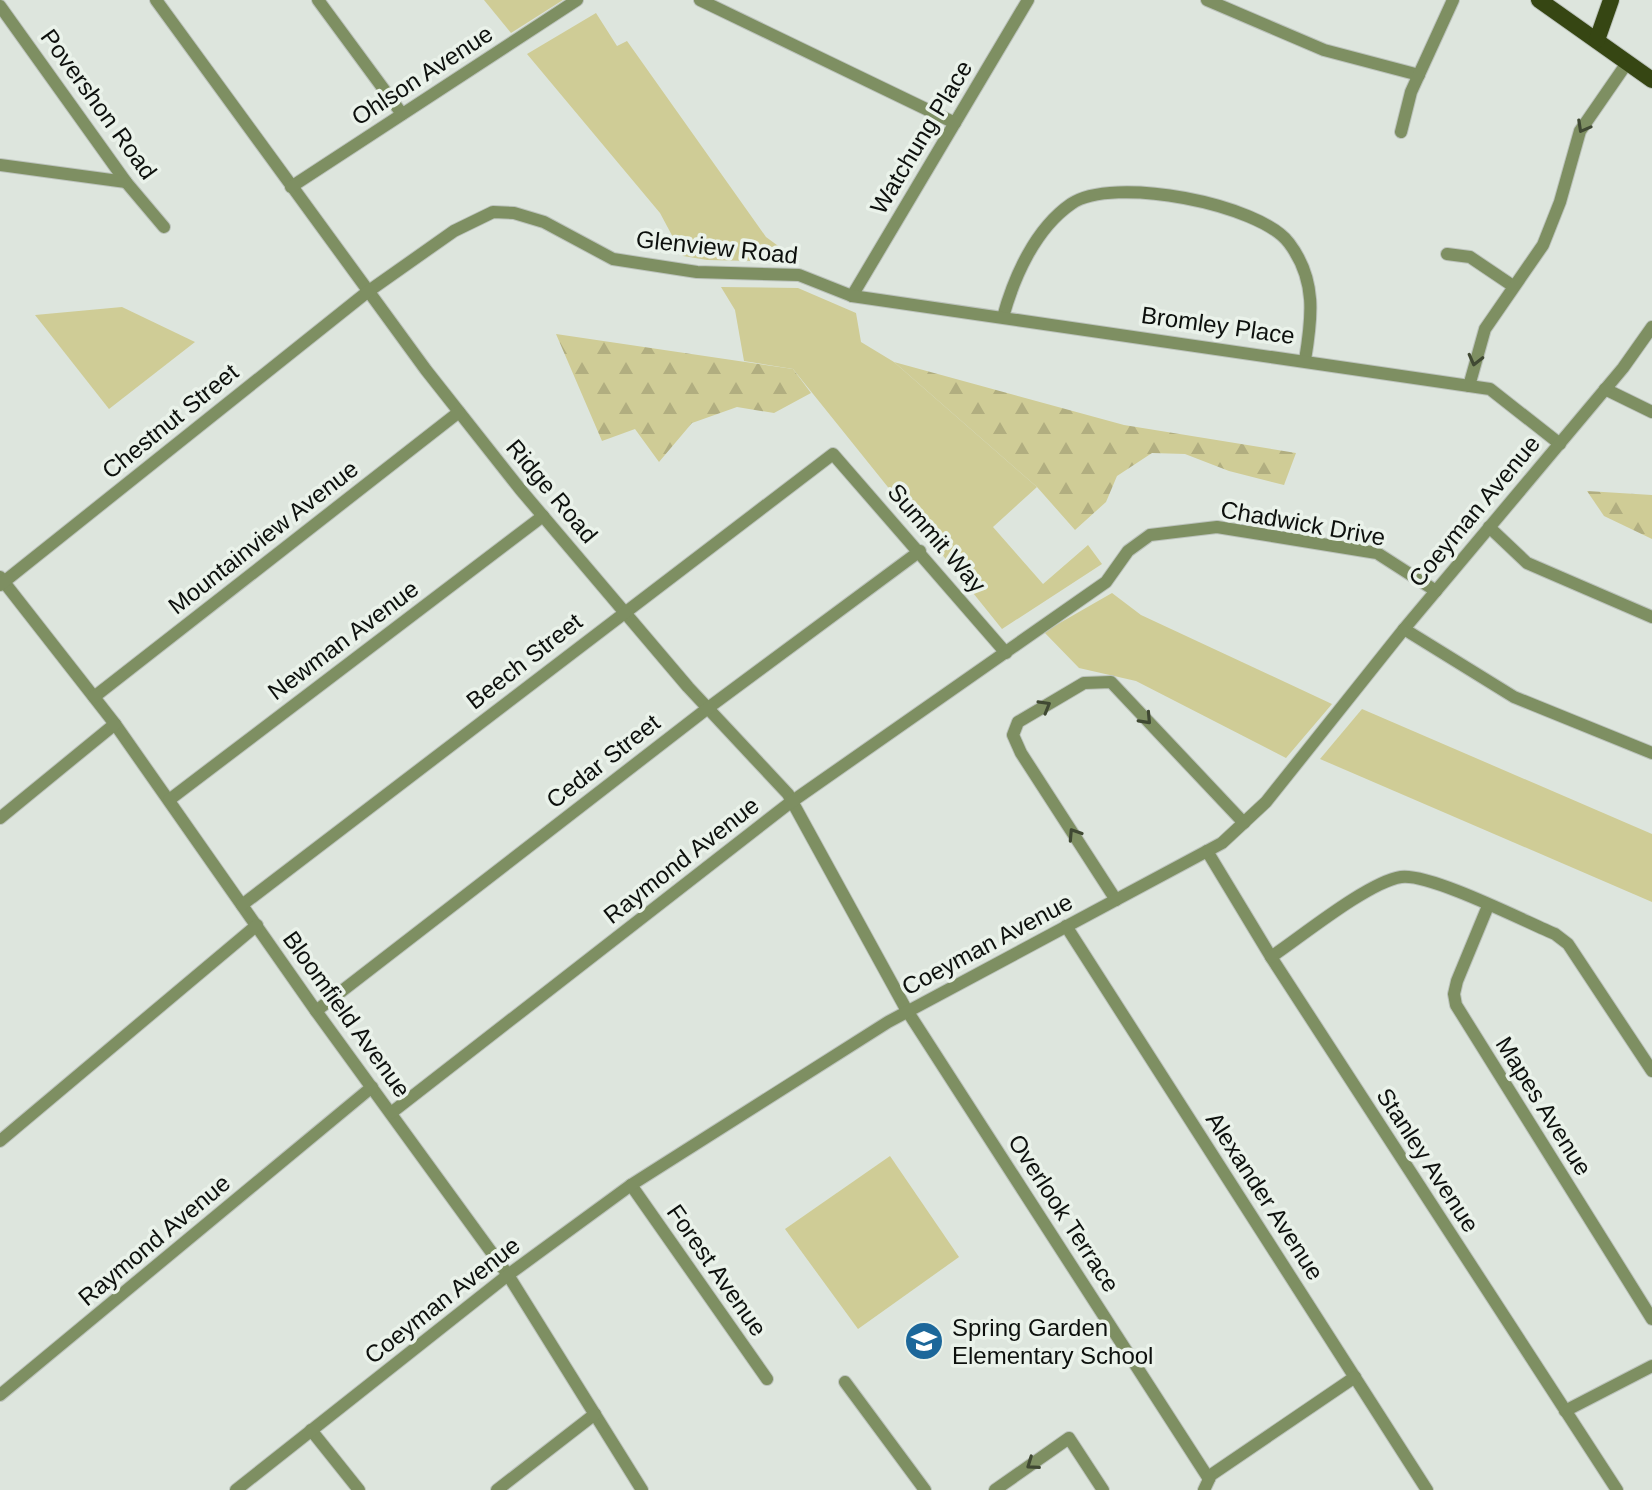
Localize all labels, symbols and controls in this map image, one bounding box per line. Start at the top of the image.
street label: Ohlson Avenue [347,19,497,131]
street label: Povershon Road [36,24,162,184]
street label: Watchung Place [865,56,977,218]
one-way arrow [1578,119,1593,134]
street label: Glenview Road [635,225,799,269]
street label: Bromley Place [1140,301,1296,349]
one-way arrow [1467,353,1484,367]
street label: Chestnut Street [97,358,244,484]
street label: Coeyman Avenue [1403,430,1545,592]
street label: Ridge Road [501,434,603,548]
street label: Mountainview Avenue [163,455,363,619]
street label: Summit Way [882,478,992,598]
street label: Chadwick Drive [1219,495,1387,551]
street label: Newman Avenue [263,575,423,705]
street label: Beech Street [461,607,587,714]
one-way arrow [1036,700,1051,716]
street label: Cedar Street [541,708,665,814]
one-way arrow [1136,710,1151,724]
street label: Raymond Avenue [598,791,764,929]
one-way arrow [1068,828,1083,843]
street label: Coeyman Avenue [897,888,1077,1000]
street label: Bloomfield Avenue [278,926,416,1102]
street label: Mapes Avenue [1491,1032,1597,1180]
street label: Stanley Avenue [1371,1083,1485,1237]
street label: Alexander Avenue [1201,1107,1329,1285]
street label: Overlook Terrace [1003,1129,1125,1297]
street label: Raymond Avenue [73,1169,235,1311]
street label: Forest Avenue [662,1199,772,1341]
street label: Coeyman Avenue [359,1231,525,1369]
place label: Spring Garden Elementary School [952,1314,1153,1369]
school or university icon: Spring Garden Elementary School [903,1320,945,1362]
one-way arrow [1026,1454,1041,1469]

